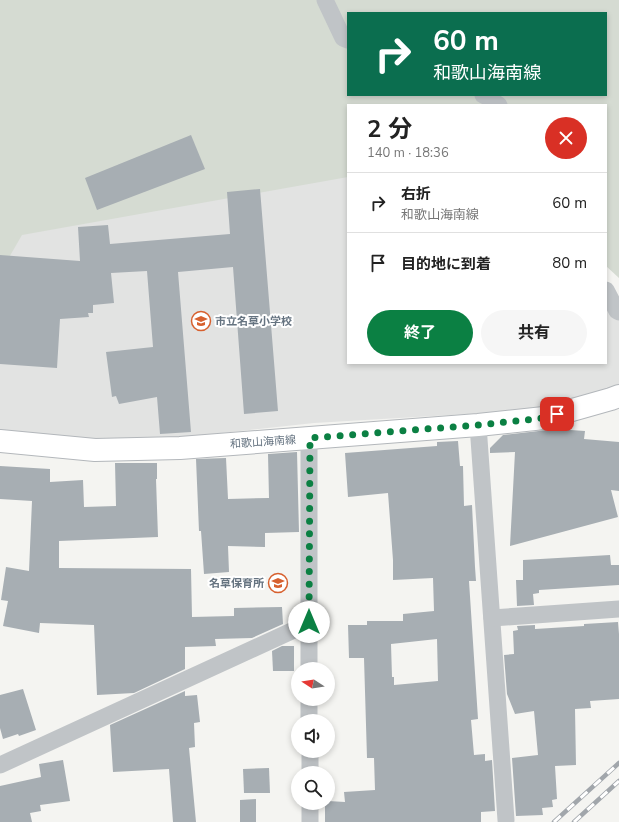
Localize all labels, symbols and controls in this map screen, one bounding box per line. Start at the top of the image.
text: 60 m [433,22,499,60]
icon: right [367,28,419,80]
text: 和歌山海南線 [433,61,541,85]
text: 2 分 [367,113,412,145]
button: close [545,117,587,159]
text: 140 m · 18:36 [367,144,449,162]
text: 右折 [401,184,431,204]
icon: right [367,192,389,214]
text: 60 m [552,193,587,213]
text: 和歌山海南線 [401,206,479,224]
icon: arrive [367,252,389,274]
text: 80 m [552,253,587,273]
text: 目的地に到着 [401,254,491,274]
school or university icon: 市立名草小学校 [190,310,212,332]
button: 終了 [367,310,473,356]
button: 共有 [481,310,587,356]
place label: 市立名草小学校 [215,314,292,329]
pin [540,397,574,431]
icon: arrive [546,403,568,425]
street label: 和歌山海南線 [230,432,296,452]
school or university icon: 名草保育所 [267,572,289,594]
place label: 名草保育所 [209,576,264,591]
position arrow [288,601,330,643]
north arrow [291,662,335,706]
map controls [291,662,335,810]
button: sound [291,714,335,758]
button: search [291,766,335,810]

